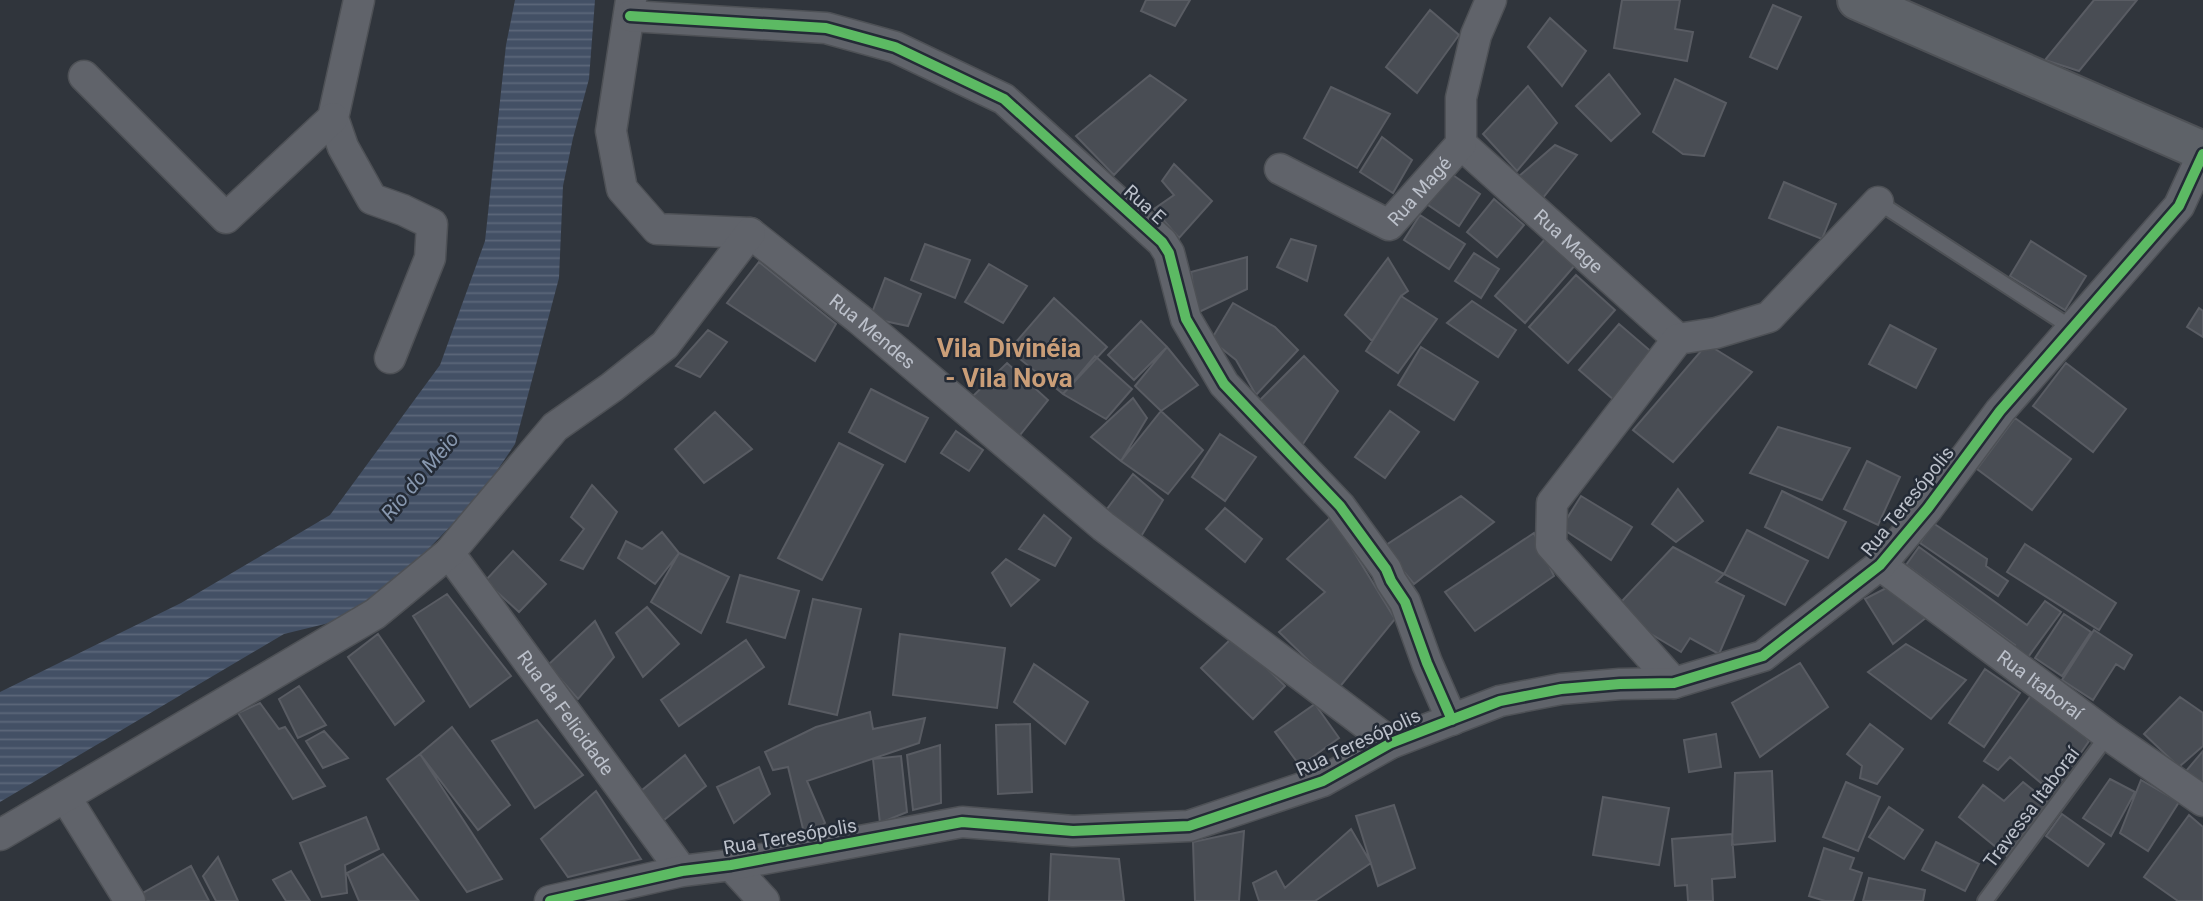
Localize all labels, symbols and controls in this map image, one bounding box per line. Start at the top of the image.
street label: Rua Magé [1383,152,1456,231]
street label: Rua E [1119,180,1170,229]
street label: Rua Mage [1529,204,1608,278]
street label: Rua Mendes [825,289,920,374]
district label: Vila Divinéia - Vila Nova [937,333,1081,393]
water label: Rio do Meio [376,427,464,525]
street label: Rua Teresópolis [1856,442,1959,561]
street label: Rua Itaboraí [1992,645,2089,725]
street label: Rua da Felicidade [512,646,619,780]
street label: Rua Teresópolis [1292,704,1424,781]
street label: Travessa Itaboraí [1979,741,2085,872]
street label: Rua Teresópolis [722,813,859,860]

